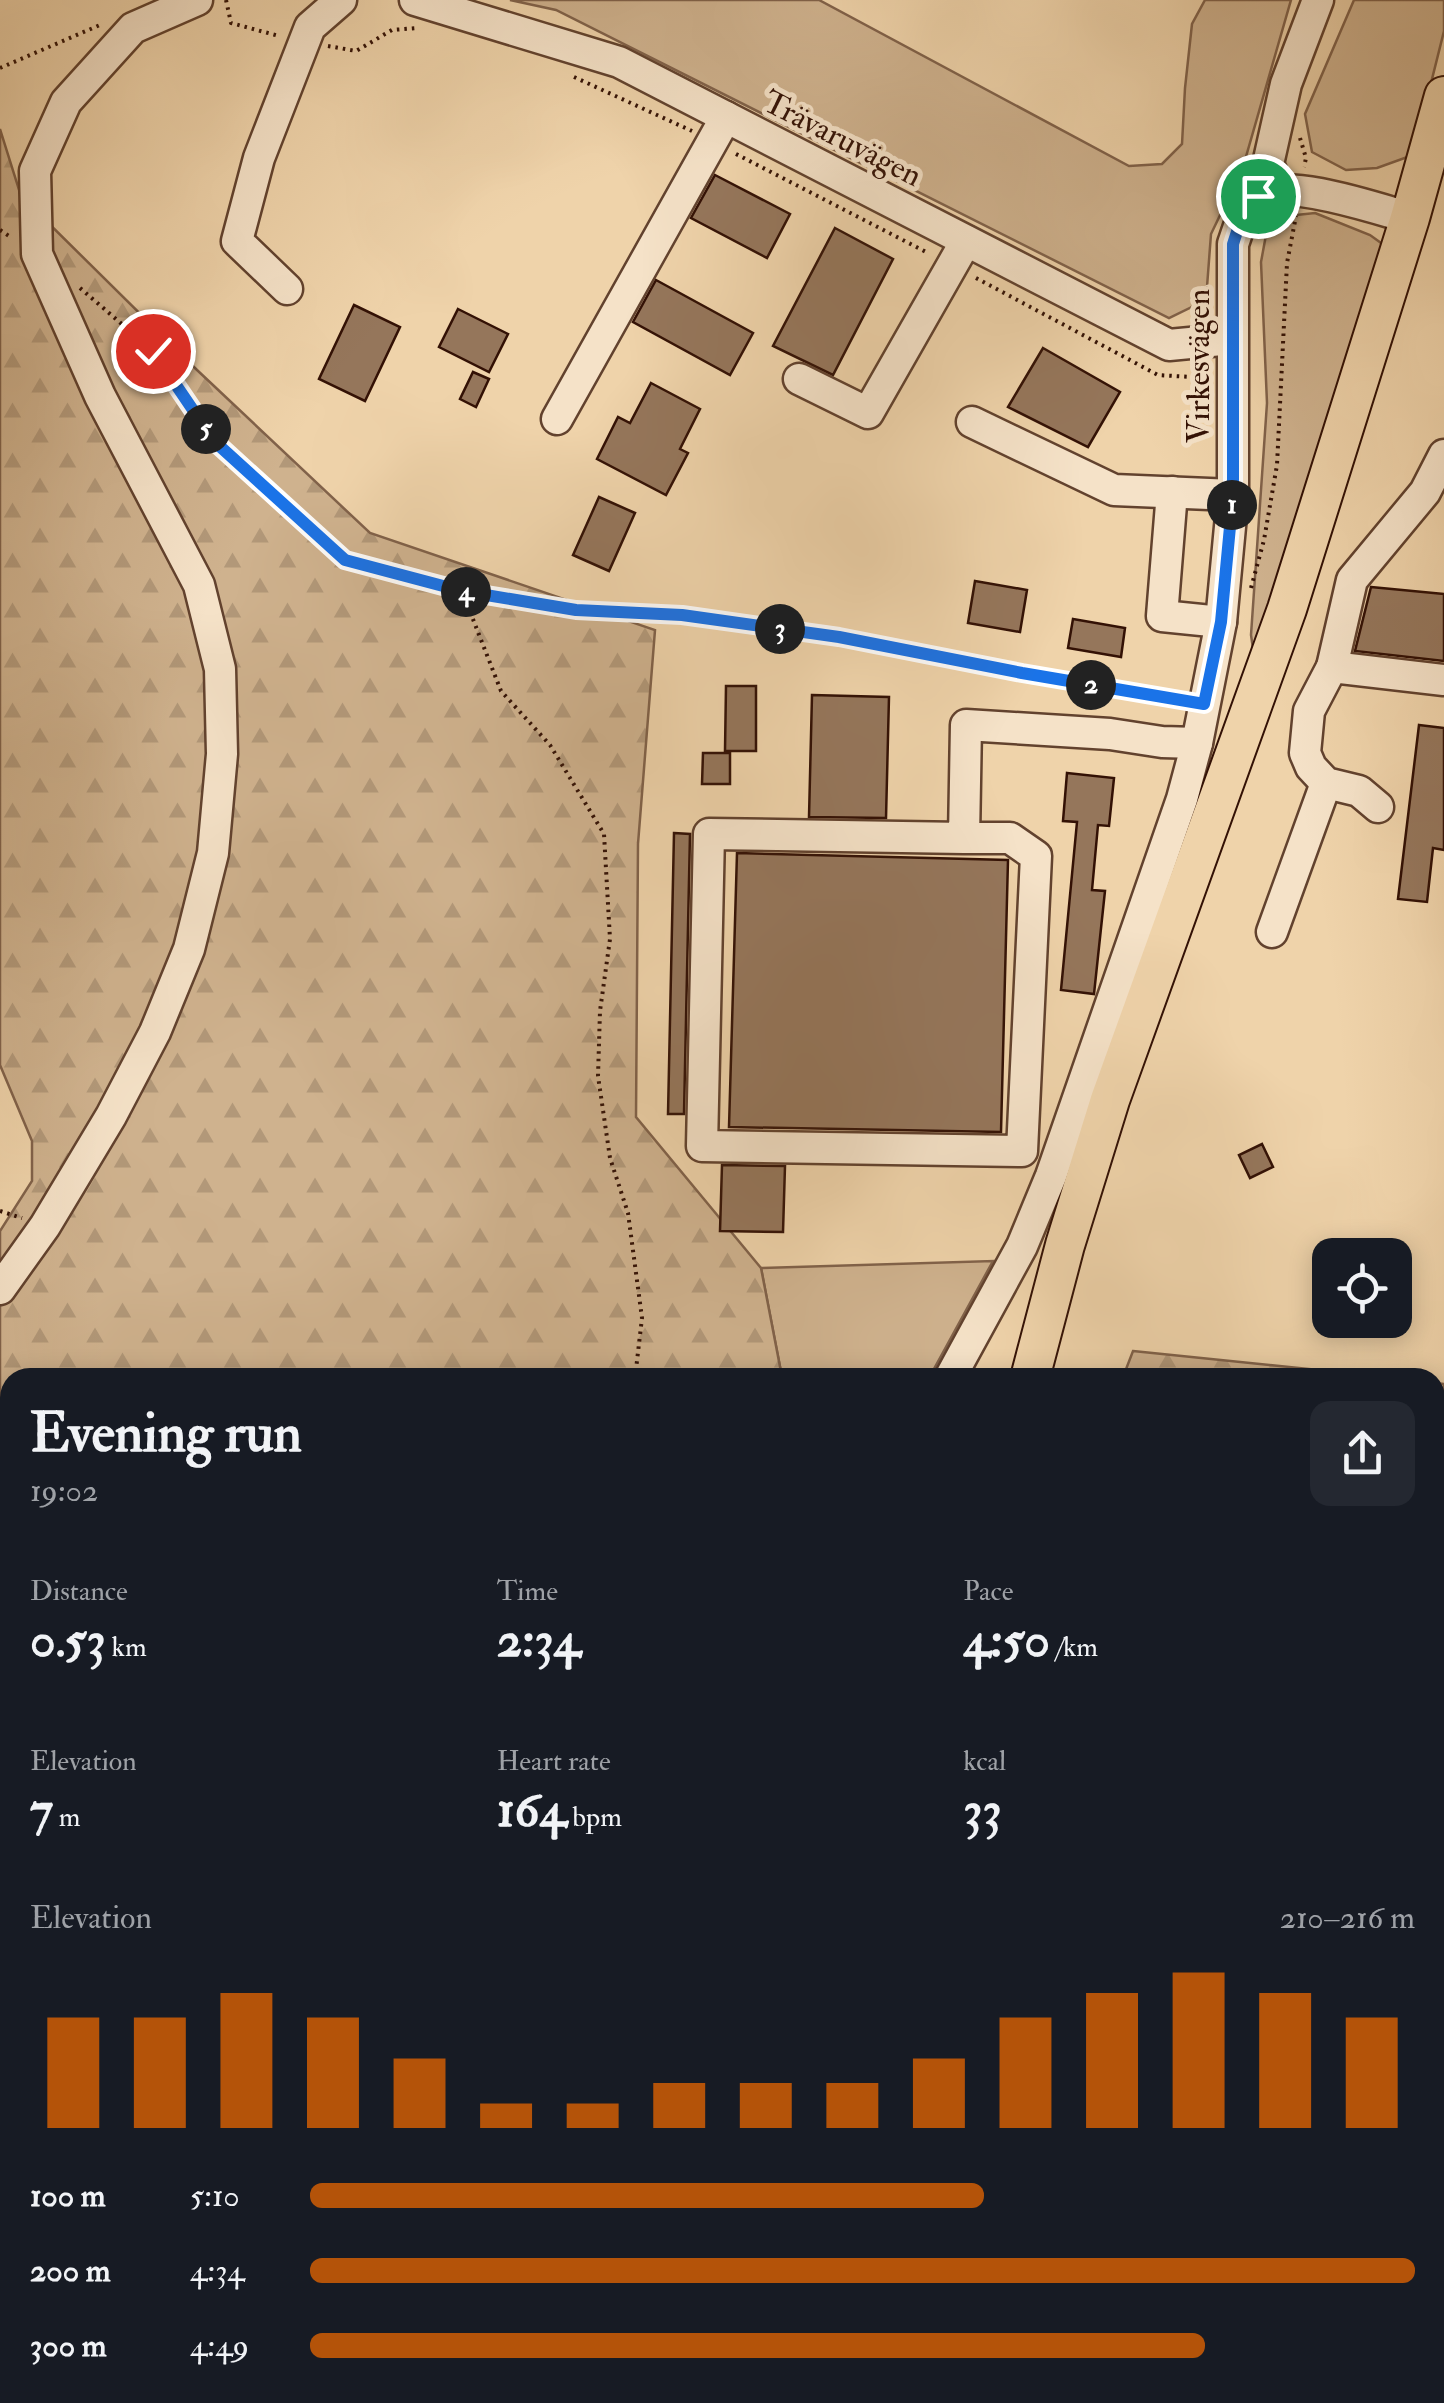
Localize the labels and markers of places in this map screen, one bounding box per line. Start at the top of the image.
pin [1216,154,1301,239]
pin [111,309,196,394]
pin: 5 [181,404,231,454]
pin: 1 [1207,480,1257,530]
pin: 4 [441,567,491,617]
pin: 3 [755,604,805,654]
pin: 2 [1066,660,1116,710]

